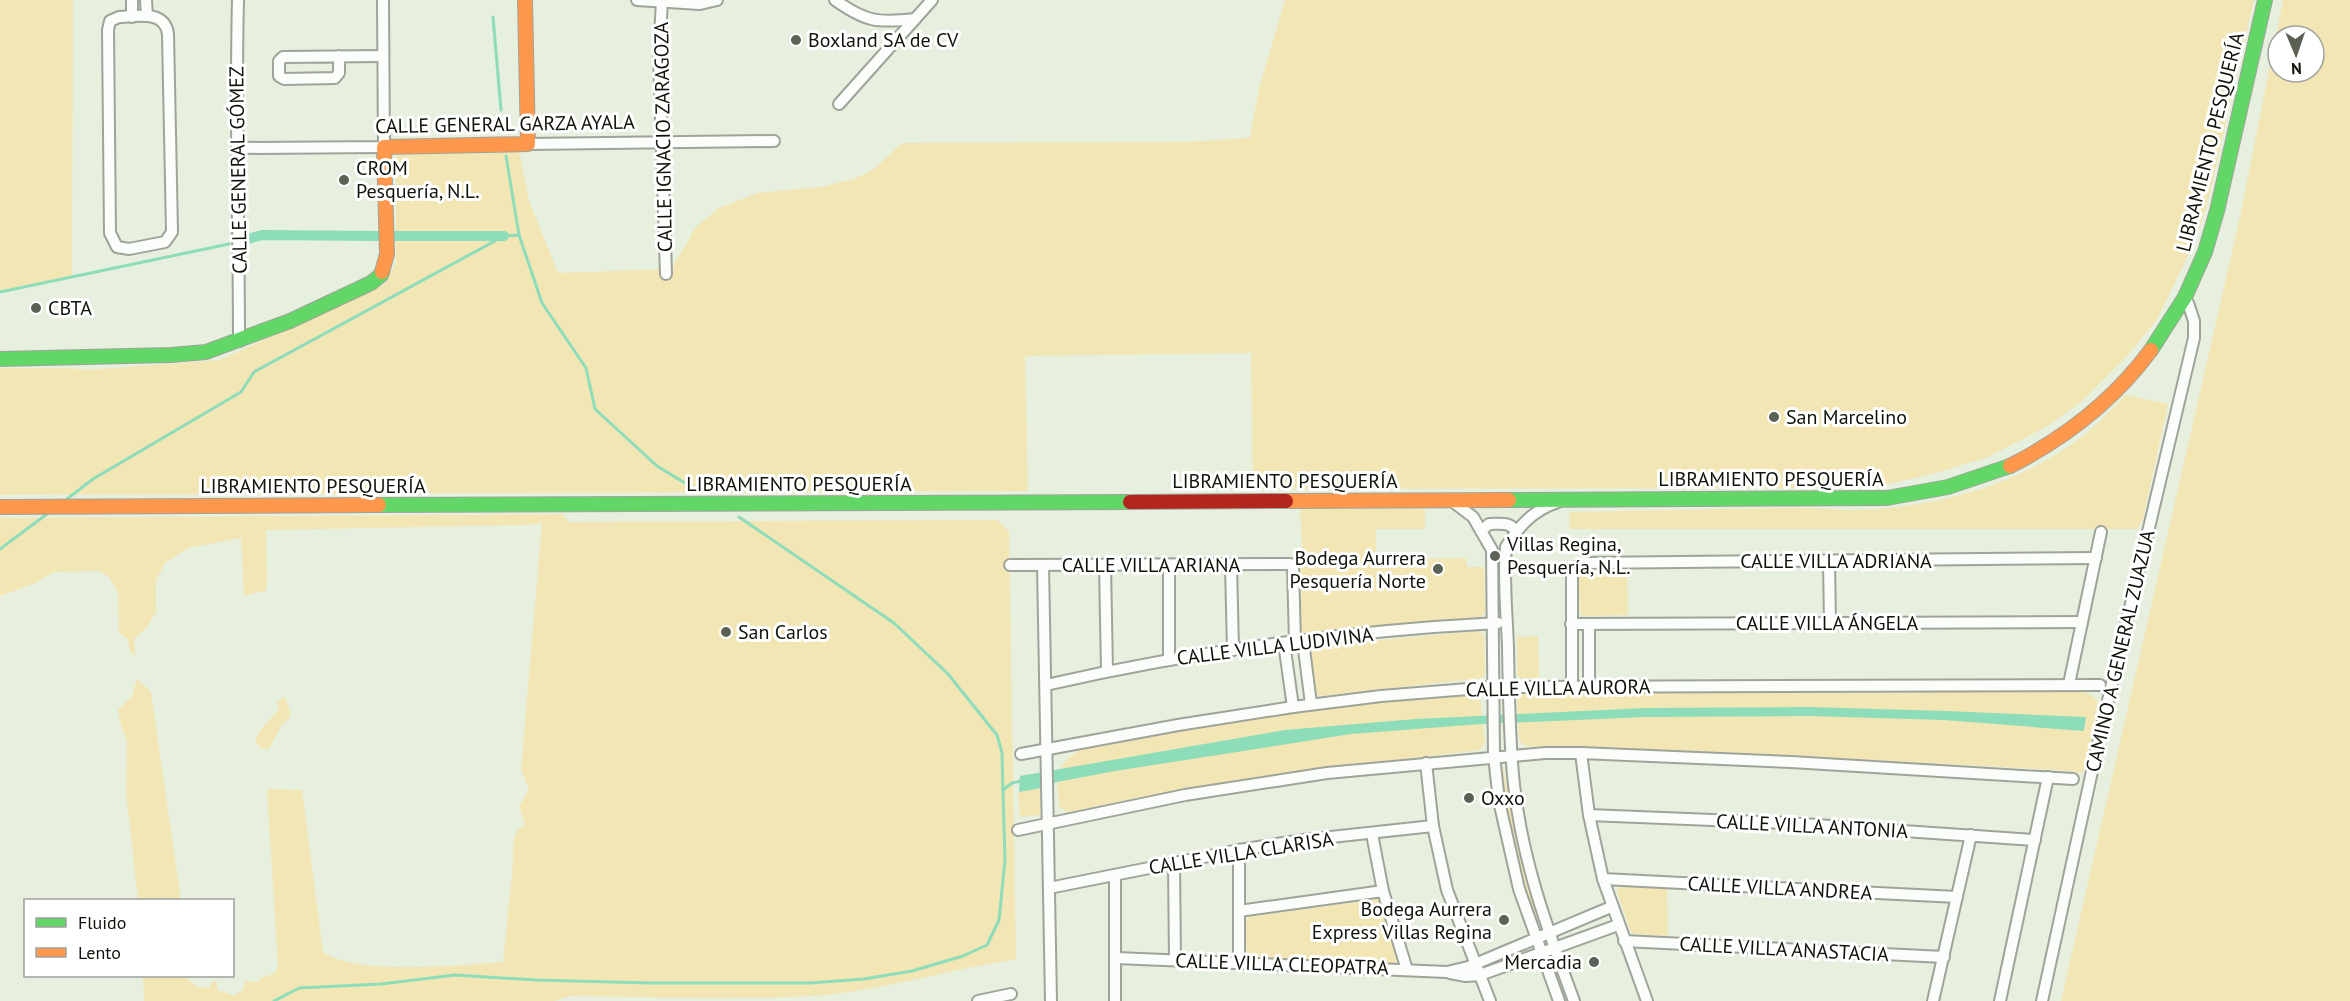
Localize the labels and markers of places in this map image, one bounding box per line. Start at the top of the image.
place label: Boxland SA de CV [808,27,959,53]
marker: Boxland SA de CV [789,33,803,47]
place label: CROM Pesquería, N.L. [356,155,479,204]
marker: CROM Pesquería, N.L. [337,173,351,187]
place label: CBTA [48,295,92,321]
marker: CBTA [29,301,43,315]
place label: San Marcelino [1786,404,1907,430]
marker: San Marcelino [1767,410,1781,424]
place label: Villas Regina, Pesquería, N.L. [1506,531,1630,580]
place label: Bodega Aurrera Pesquería Norte [1290,545,1426,594]
marker: Villas Regina, Pesquería, N.L. [1488,549,1502,563]
marker: Bodega Aurrera Pesquería Norte [1431,562,1445,576]
place label: San Carlos [738,619,828,645]
marker: San Carlos [719,625,733,639]
place label: Oxxo [1481,785,1525,811]
marker: Oxxo [1462,791,1476,805]
place label: Bodega Aurrera Express Villas Regina [1312,896,1492,945]
marker: Bodega Aurrera Express Villas Regina [1497,913,1511,927]
place label: Mercadia [1504,949,1582,975]
marker: Mercadia [1587,955,1601,969]

